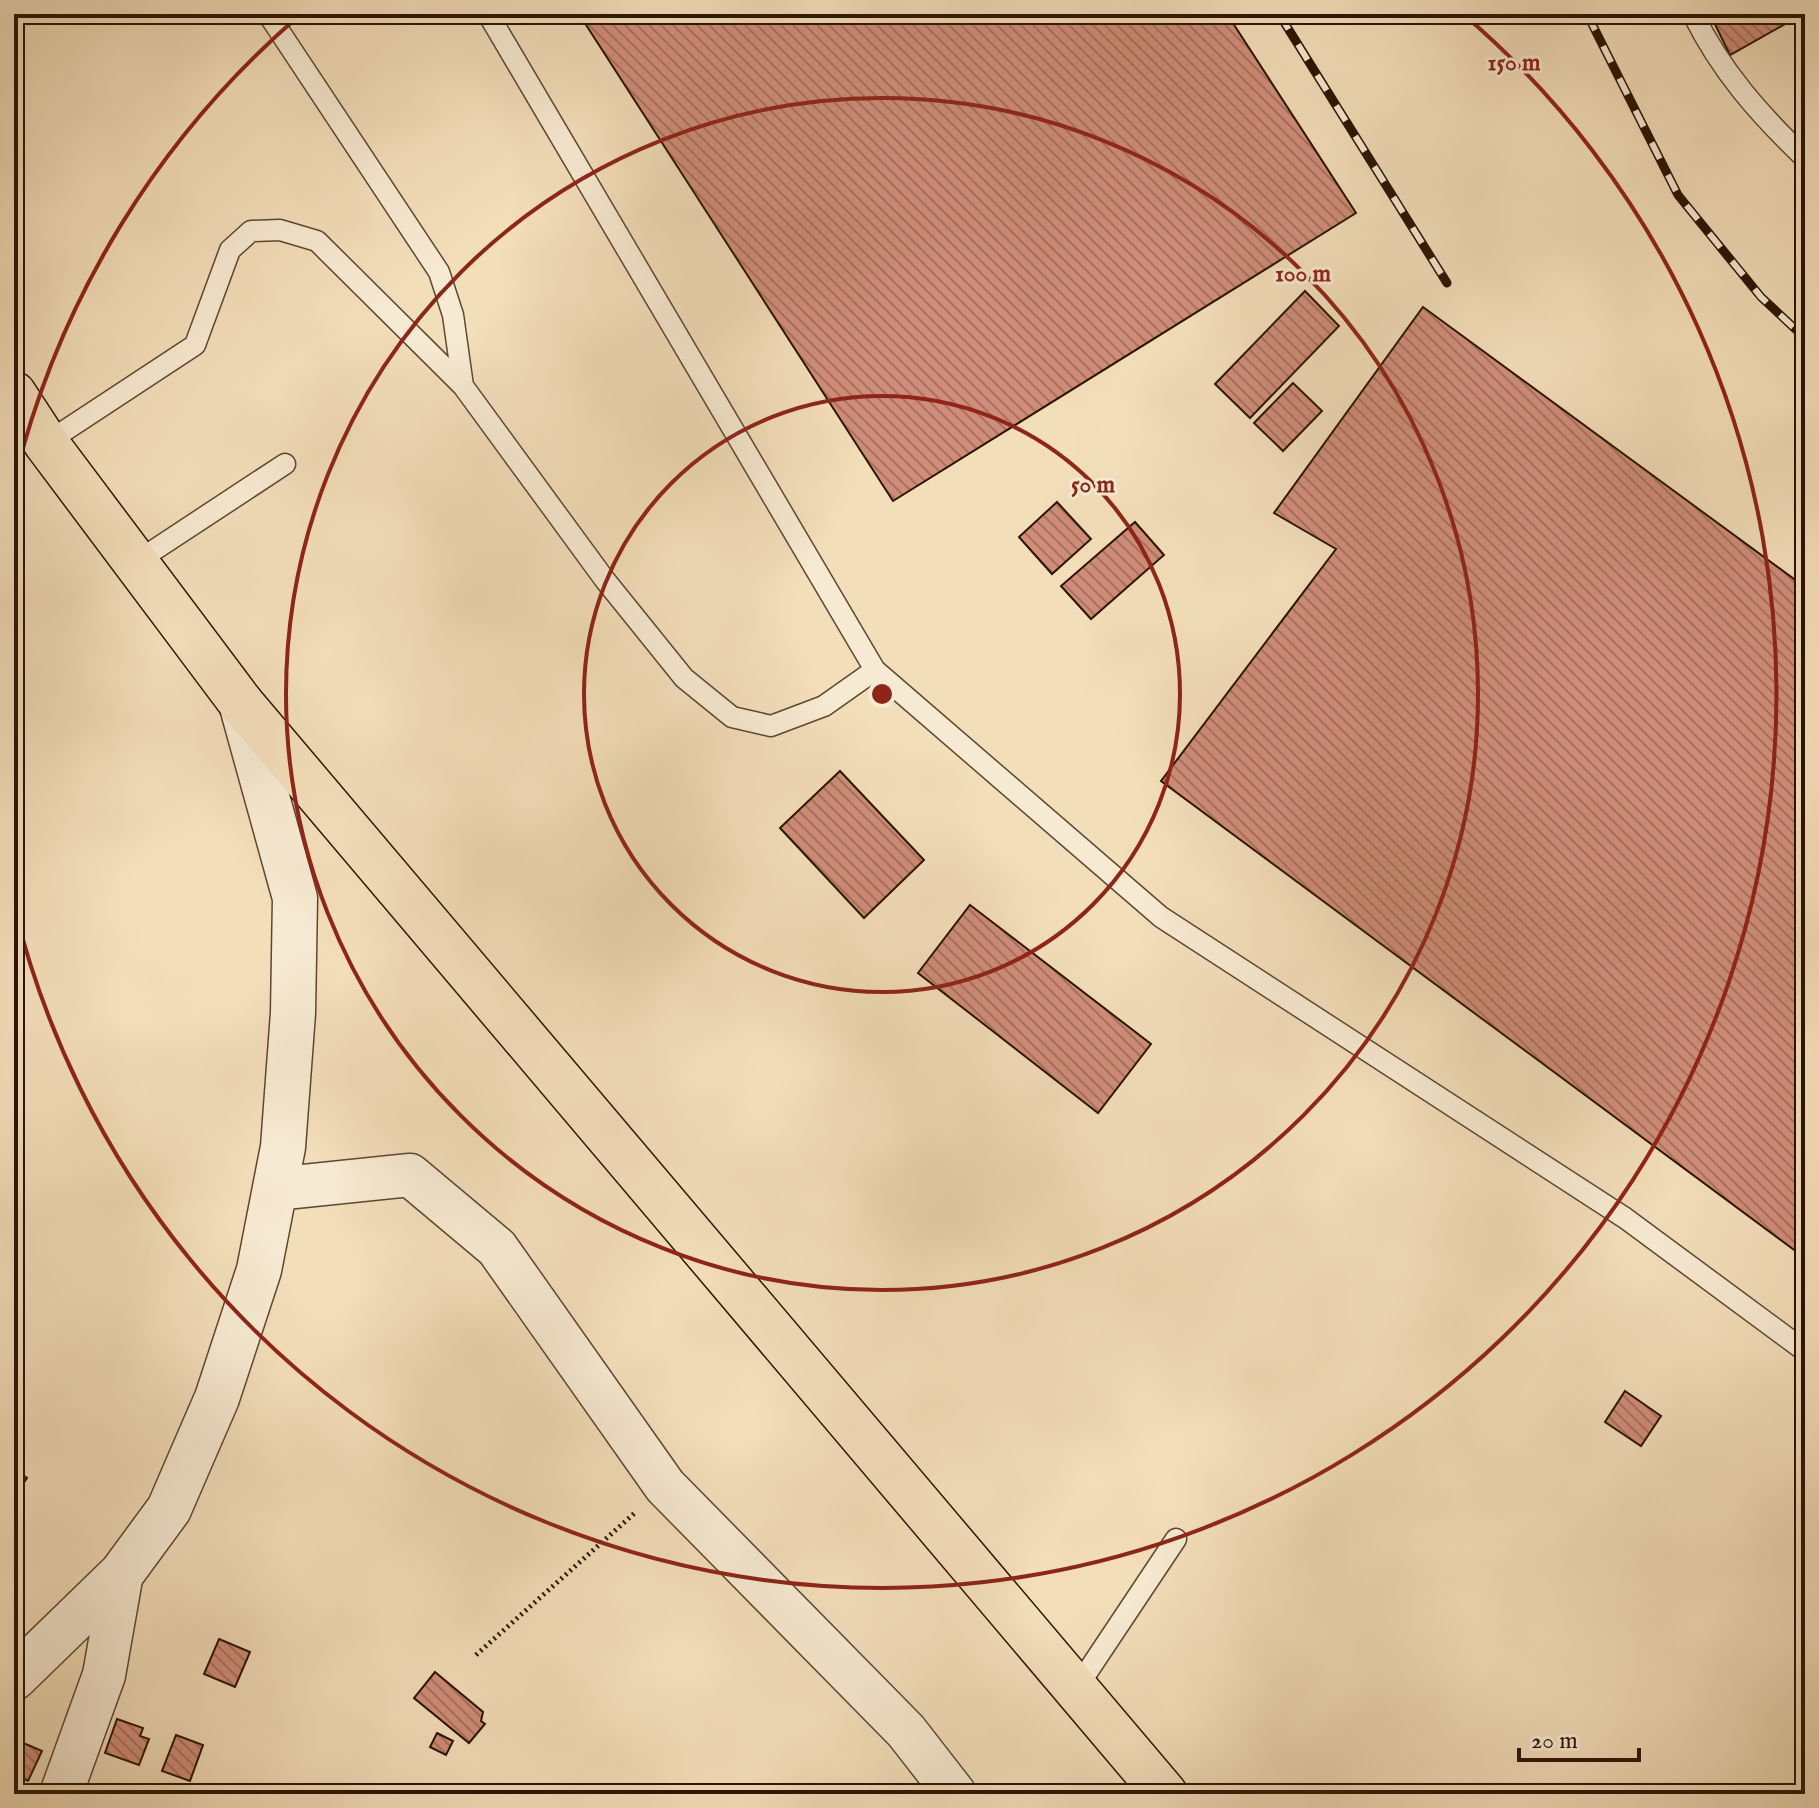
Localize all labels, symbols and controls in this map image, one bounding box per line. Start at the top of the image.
text: 150 m [1487,48,1541,79]
text: 100 m [1275,259,1332,290]
text: 50 m [1071,470,1116,501]
centre of rings [868,680,896,708]
scale bar [1519,1712,1639,1762]
text: 20 m [1531,1726,1578,1757]

